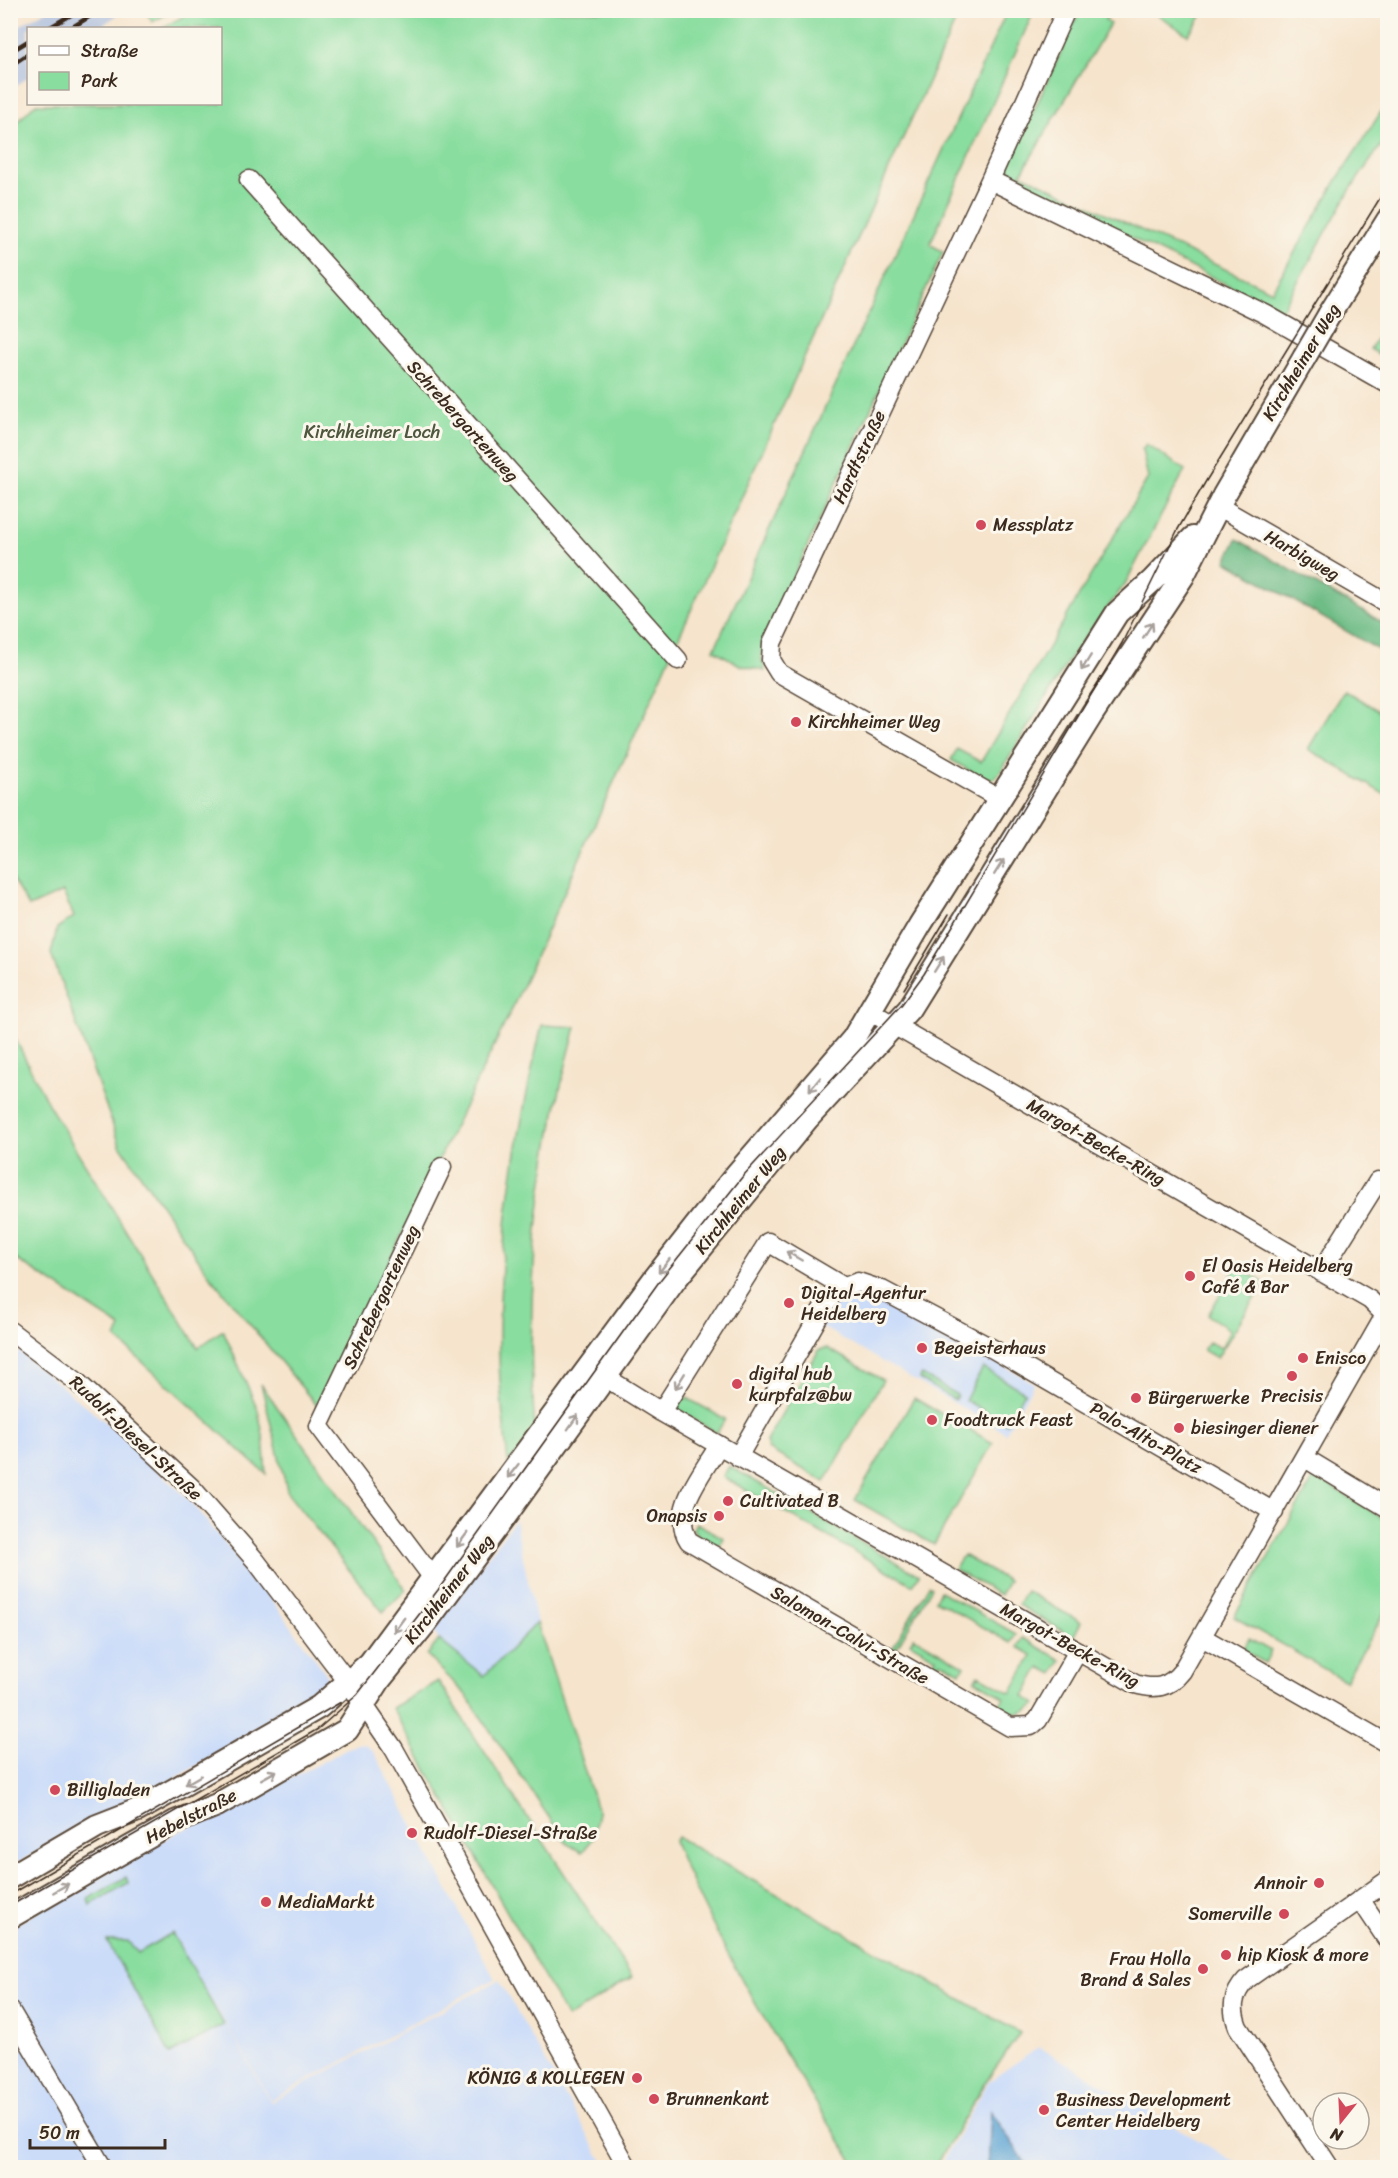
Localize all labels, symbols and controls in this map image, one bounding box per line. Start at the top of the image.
legend [27,27,222,105]
text: Straße [81,35,138,67]
text: Park [81,65,118,97]
street label: Kirchheimer Weg [1253,297,1349,427]
street label: Schrebergartenweg [399,352,527,490]
street label: Hardtstraße [823,405,895,509]
park label: Kirchheimer Loch [304,416,440,448]
place label: Messplatz [993,509,1074,541]
marker: Messplatz [974,518,988,532]
street label: Harbigweg [1258,520,1346,590]
one-way arrow [1142,622,1154,639]
one-way arrow [1079,654,1091,671]
place label: Kirchheimer Weg [808,706,941,738]
marker: Kirchheimer Weg [789,715,803,729]
one-way arrow [993,859,1005,876]
one-way arrow [934,956,946,973]
one-way arrow [808,1076,822,1091]
street label: Margot-Becke-Ring [1020,1089,1172,1195]
street label: Kirchheimer Weg [686,1138,794,1262]
street label: Schrebergartenweg [334,1220,428,1374]
one-way arrow [786,1250,803,1262]
place label: El Oasis Heidelberg Café & Bar [1202,1250,1353,1303]
one-way arrow [658,1258,671,1274]
marker: El Oasis Heidelberg Café & Bar [1183,1269,1197,1283]
place label: Digital-Agentur Heidelberg [801,1277,927,1330]
marker: Digital-Agentur Heidelberg [782,1296,796,1310]
place label: Begeisterhaus [934,1332,1046,1364]
marker: Begeisterhaus [915,1341,929,1355]
place label: Enisco [1315,1342,1366,1374]
marker: Enisco [1296,1351,1310,1365]
place label: digital hub kurpfalz@bw [749,1358,852,1411]
street label: Rudolf-Diesel-Straße [62,1367,210,1509]
marker: Precisis [1285,1369,1299,1383]
one-way arrow [674,1373,687,1390]
marker: digital hub kurpfalz@bw [730,1377,744,1391]
place label: Precisis [1261,1380,1324,1412]
place label: Bürgerwerke [1148,1382,1250,1414]
marker: Bürgerwerke [1129,1391,1143,1405]
street label: Palo-Alto-Platz [1084,1393,1209,1483]
place label: Foodtruck Feast [944,1404,1073,1436]
place label: biesinger diener [1191,1412,1320,1444]
marker: Foodtruck Feast [925,1413,939,1427]
one-way arrow [567,1415,579,1431]
marker: biesinger diener [1172,1421,1186,1435]
one-way arrow [507,1463,520,1479]
place label: Cultivated B [740,1485,839,1517]
marker: Cultivated B [721,1494,735,1508]
place label: Onapsis [646,1500,708,1532]
marker: Onapsis [712,1509,726,1523]
street label: Kirchheimer Weg [396,1527,502,1651]
one-way arrow [455,1531,468,1547]
street label: Salomon-Calvi-Straße [764,1576,936,1694]
street label: Margot-Becke-Ring [994,1593,1146,1697]
one-way arrow [392,1617,405,1633]
one-way arrow [260,1769,278,1780]
place label: Billigladen [67,1774,151,1806]
one-way arrow [185,1774,202,1786]
street label: Hebelstraße [139,1779,243,1853]
marker: Billigladen [48,1783,62,1797]
place label: Rudolf-Diesel-Straße [424,1817,597,1849]
marker: Rudolf-Diesel-Straße [405,1826,419,1840]
place label: Annoir [1253,1867,1309,1899]
marker: Annoir [1312,1876,1326,1890]
one-way arrow [52,1882,69,1894]
place label: MediaMarkt [278,1886,375,1918]
marker: MediaMarkt [259,1895,273,1909]
place label: Somerville [1188,1898,1272,1930]
marker: Somerville [1277,1907,1291,1921]
place label: hip Kiosk & more [1237,1939,1369,1971]
place label: Frau Holla Brand & Sales [1080,1943,1192,1996]
marker: hip Kiosk & more [1219,1948,1233,1962]
marker: Frau Holla Brand & Sales [1196,1962,1210,1976]
place label: KÖNIG & KOLLEGEN [468,2062,625,2094]
marker: KÖNIG & KOLLEGEN [630,2071,644,2085]
place label: Brunnenkant [666,2083,769,2115]
place label: Business Development Center Heidelberg [1056,2084,1231,2137]
north arrow [1311,2091,1371,2151]
marker: Brunnenkant [647,2092,661,2106]
marker: Business Development Center Heidelberg [1037,2103,1051,2117]
scale bar [30,2112,165,2150]
text: 50 m [39,2117,80,2149]
text: N [1326,2119,1347,2151]

